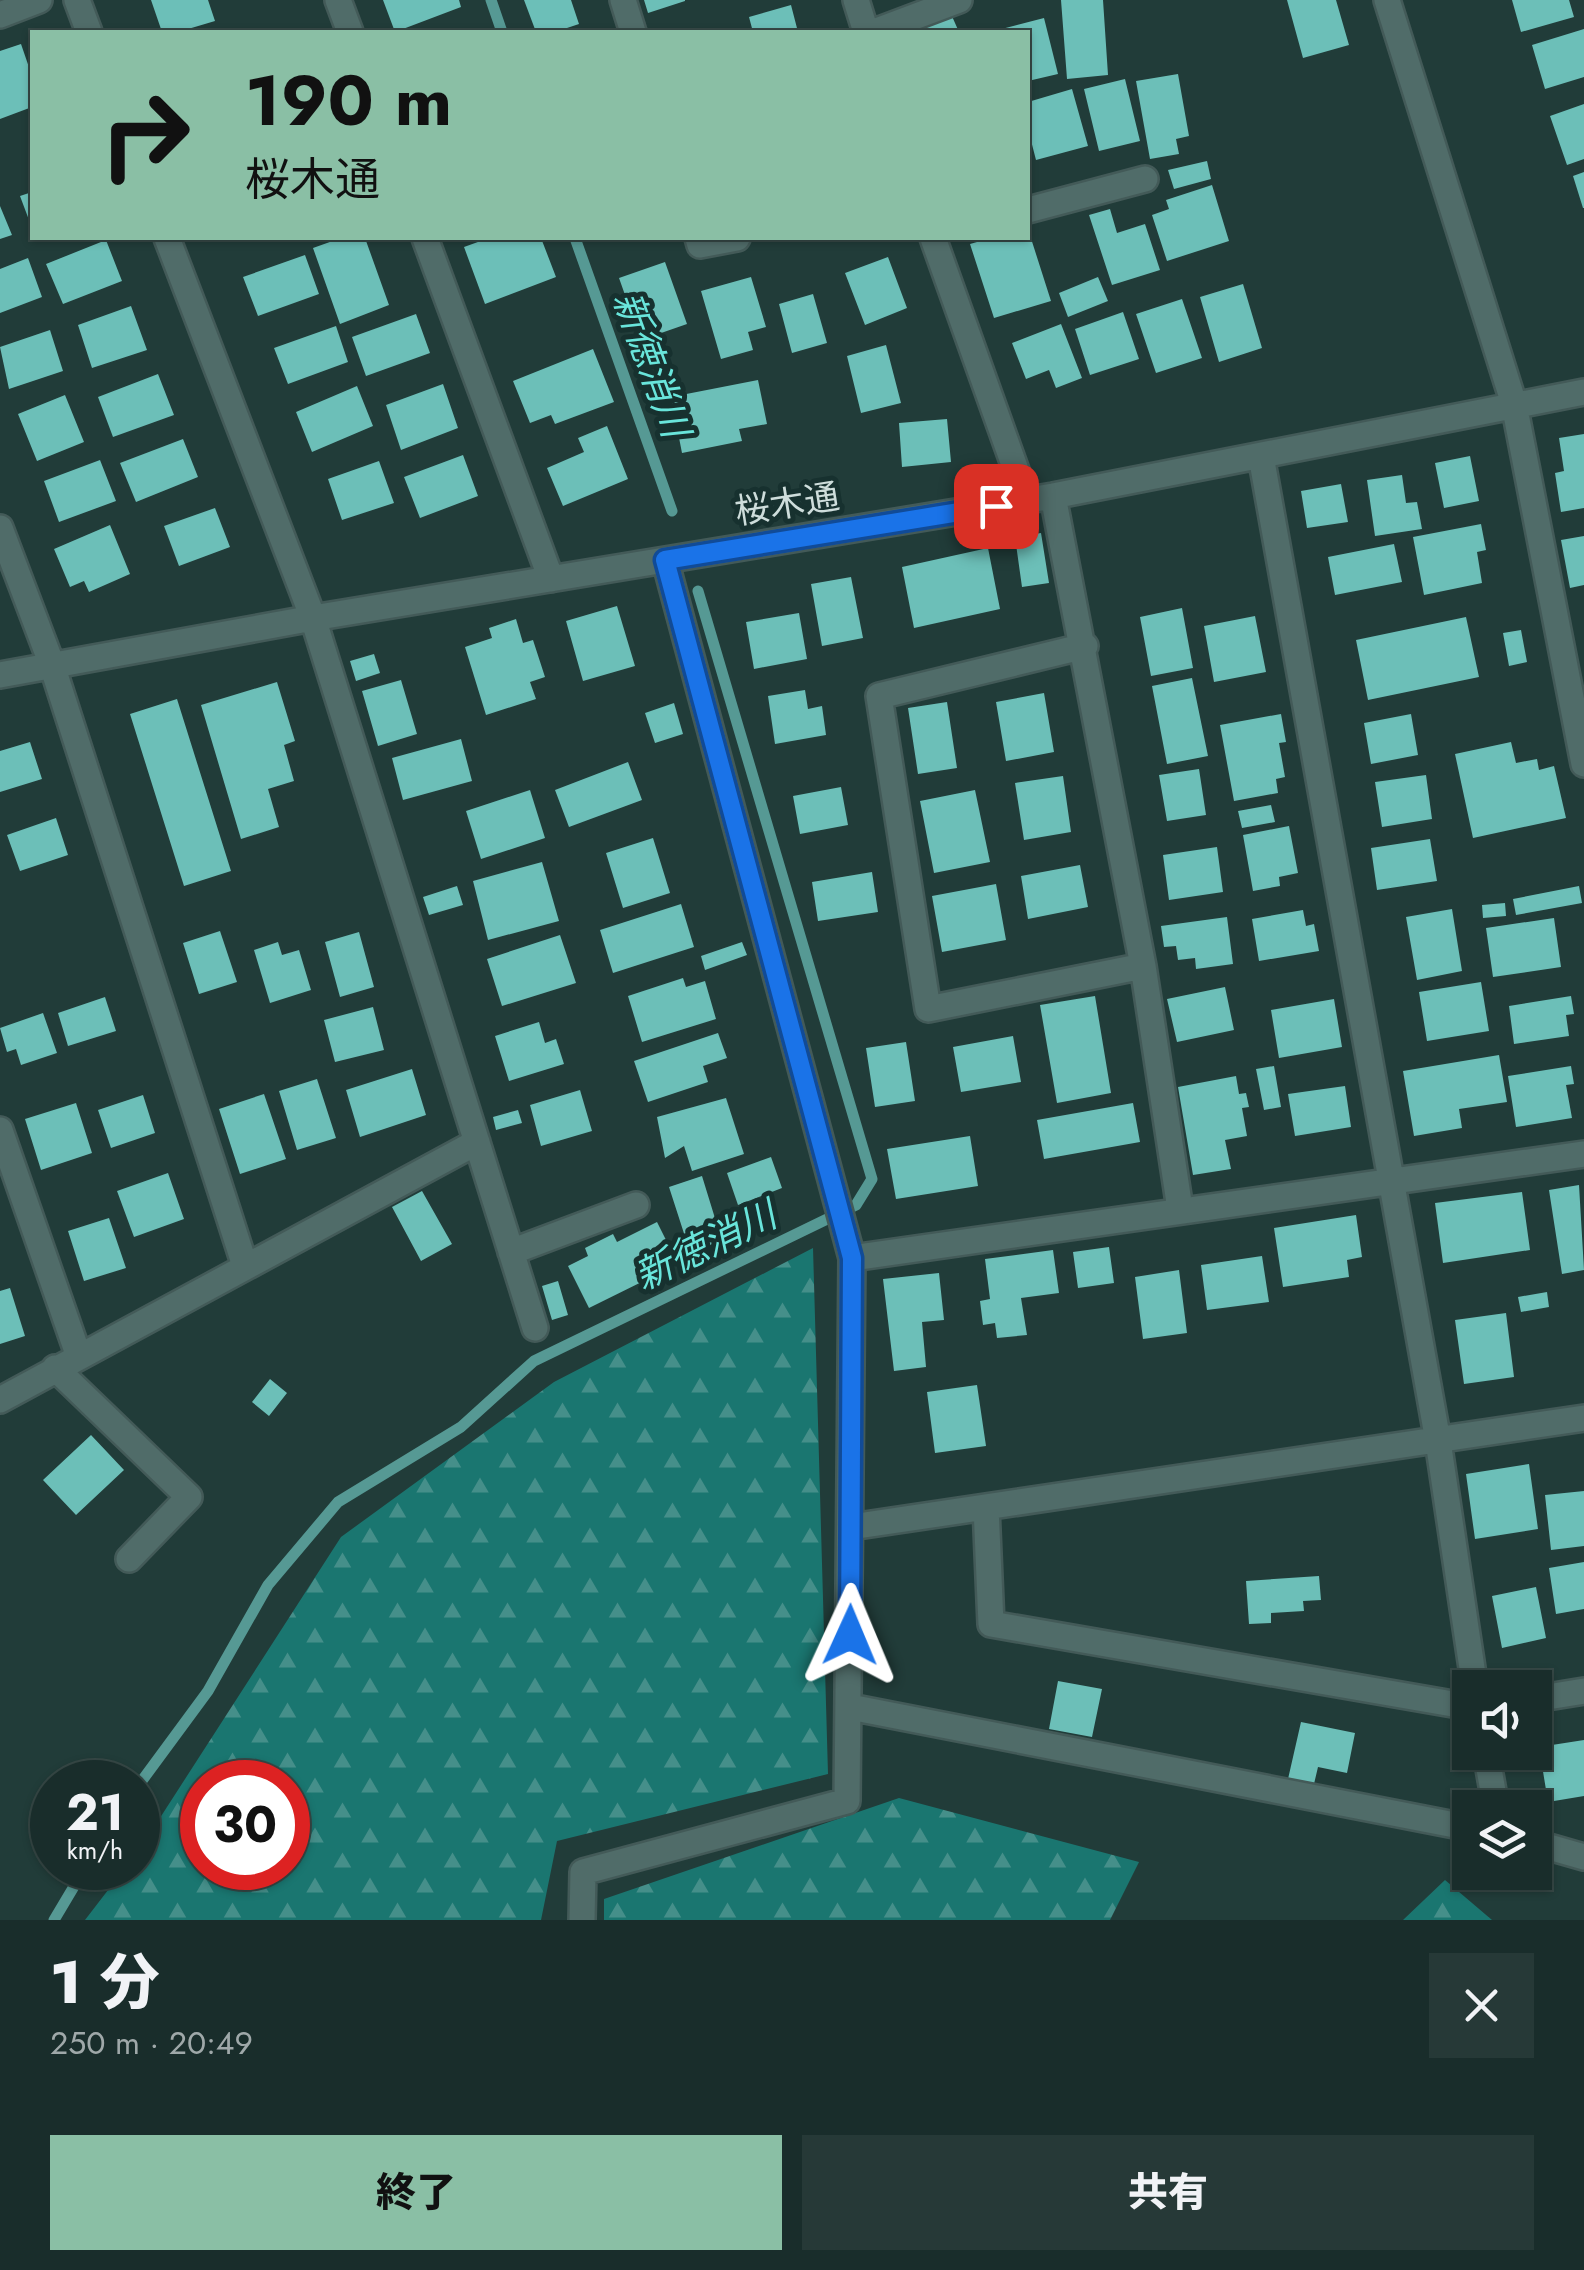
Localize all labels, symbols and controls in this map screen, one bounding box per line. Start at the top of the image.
text: 190 m [245,50,452,151]
icon: right [80,70,210,200]
text: 桜木通 [245,147,380,212]
water label: 新徳消川 [600,283,705,449]
pin [954,464,1039,549]
street label: 桜木通 [731,471,843,537]
icon: arrive [969,479,1024,534]
water label: 新徳消川 [625,1185,789,1303]
position arrow [798,1583,902,1687]
map controls [1452,1670,1552,1890]
button: sound [1452,1670,1552,1770]
speed limit sign: 30 [180,1760,310,1890]
text: 21 [66,1776,124,1849]
button: layers [1452,1790,1552,1890]
text: km/h [67,1832,123,1868]
text: 1 分 [50,1939,160,2026]
button: close [1429,1953,1534,2058]
text: 250 m · 20:49 [50,2020,253,2066]
button: 終了 [50,2135,782,2250]
button: 共有 [802,2135,1534,2250]

